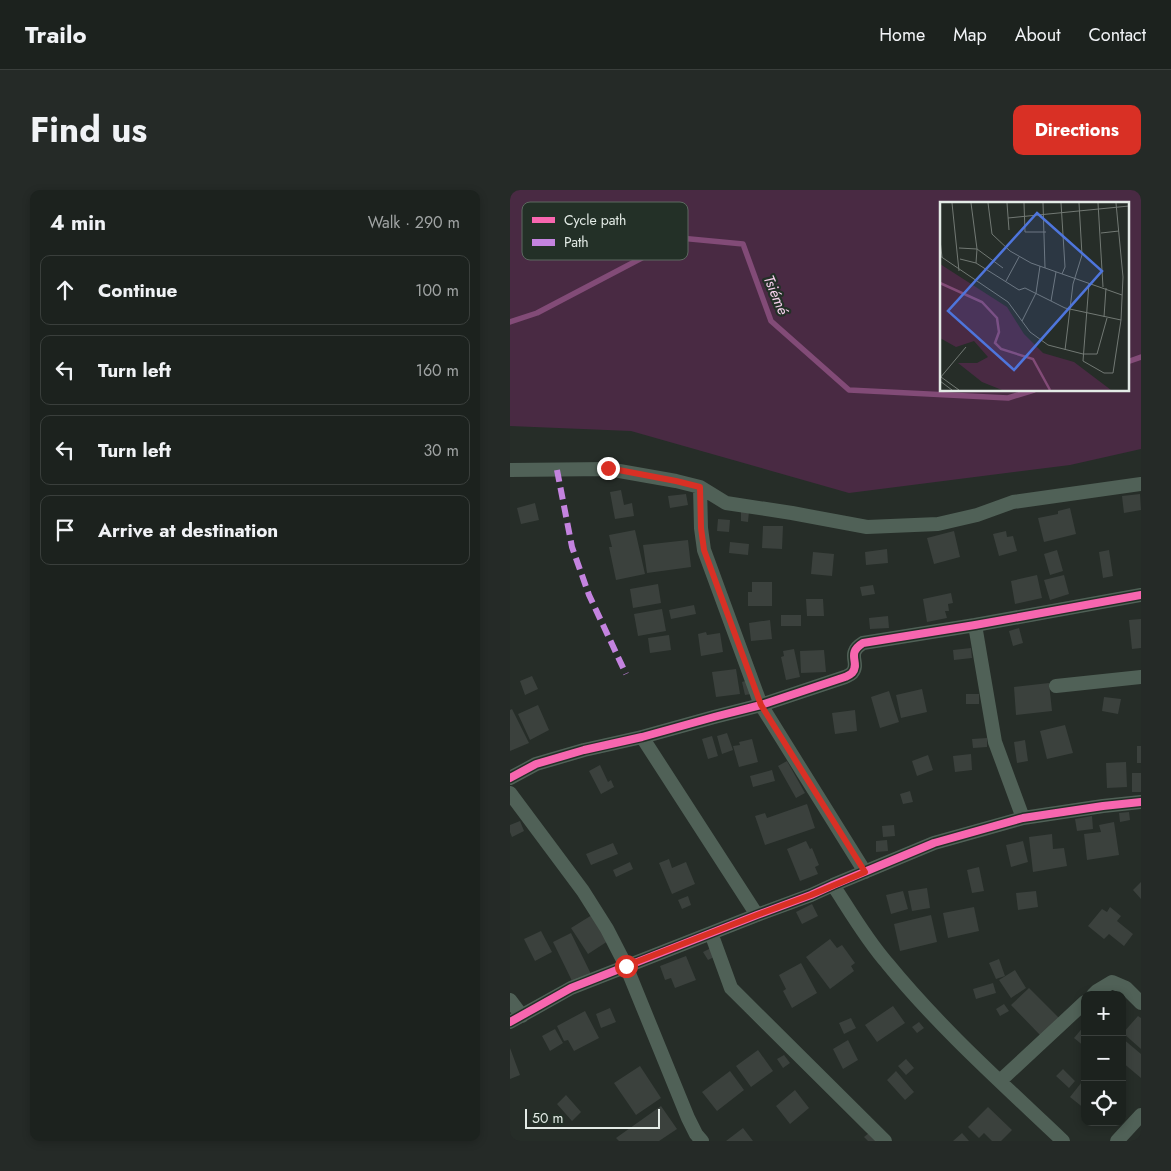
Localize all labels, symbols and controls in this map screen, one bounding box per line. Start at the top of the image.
text: Trailo [25,17,87,52]
text: Home [879,22,925,48]
text: Map [953,22,987,48]
text: About [1015,22,1060,48]
text: Contact [1088,22,1146,48]
text: Find us [30,105,147,155]
button: Directions [1013,105,1141,155]
legend [522,202,688,260]
inset map [940,202,1128,391]
text: 4 min [50,208,106,238]
text: Cycle path [564,210,626,230]
text: Walk · 290 m [368,211,460,234]
text: Path [564,232,589,252]
water label: Tsiémé [758,272,794,319]
icon: ahead [51,276,79,304]
text: Continue [98,277,177,304]
text: 100 m [415,279,459,302]
icon: left [51,356,79,384]
text: Turn left [98,357,171,384]
text: 160 m [416,359,459,382]
icon: left [51,436,79,464]
text: Turn left [98,437,171,464]
text: 30 m [423,439,459,462]
route end [597,457,620,480]
icon: arrive [51,516,79,544]
text: Arrive at destination [98,517,278,544]
route start [615,955,638,978]
map controls [1081,991,1126,1126]
button: + [1081,991,1126,1036]
button: − [1081,1036,1126,1081]
button: locate [1081,1081,1126,1126]
scale bar [525,1106,660,1129]
text: 50 m [532,1108,563,1128]

